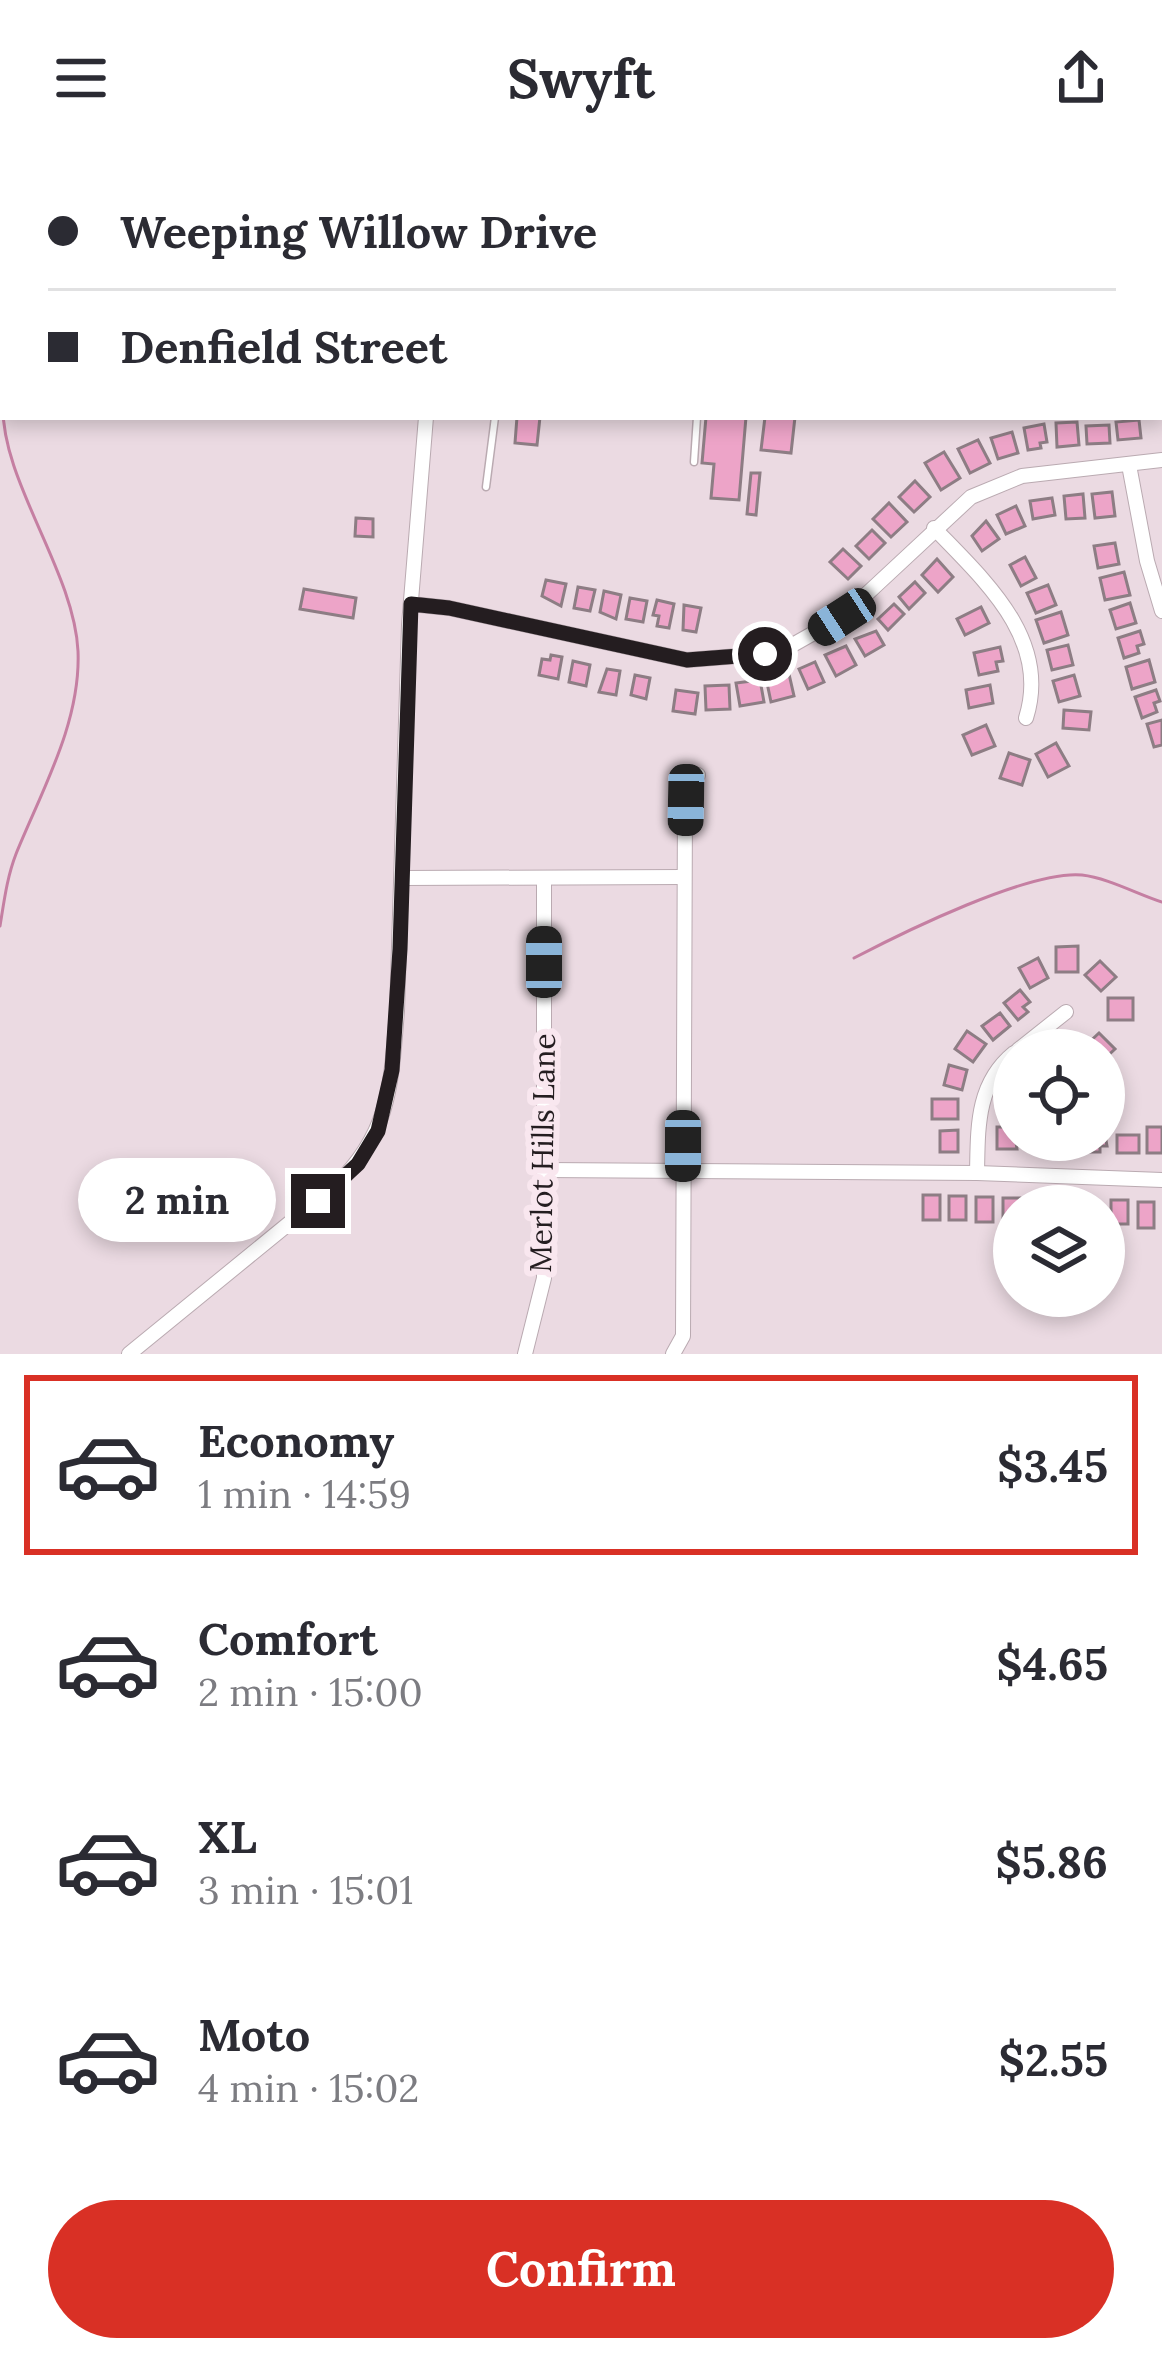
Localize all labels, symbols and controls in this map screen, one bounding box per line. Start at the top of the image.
text: Swyft [507,44,655,113]
icon: menu [48,45,114,111]
icon: share [1048,45,1114,111]
text: Weeping Willow Drive [120,203,597,260]
text: Denfield Street [120,318,447,375]
car [802,582,882,652]
route start [738,627,792,681]
car [667,764,705,836]
car [526,926,562,998]
map controls [993,1029,1125,1317]
button: locate [993,1029,1125,1161]
street label: Merlot Hills Lane [521,1033,563,1273]
car [665,1110,701,1182]
callout: 2 min [78,1159,276,1243]
route end [291,1174,345,1228]
text: 2 min [125,1175,229,1225]
button: layers [993,1185,1125,1317]
icon: car [54,1411,162,1519]
text: Economy [198,1412,394,1469]
text: $3.45 [997,1437,1108,1494]
text: 1 min · 14:59 [198,1469,411,1519]
icon: car [54,1609,162,1717]
text: Comfort [198,1610,378,1667]
text: $4.65 [996,1635,1108,1692]
text: 2 min · 15:00 [198,1667,423,1717]
icon: car [54,1807,162,1915]
text: XL [198,1808,257,1865]
text: $5.86 [995,1833,1108,1890]
text: 3 min · 15:01 [198,1865,413,1915]
icon: car [54,2005,162,2113]
text: Moto [198,2006,310,2063]
text: $2.55 [998,2031,1108,2088]
text: 4 min · 15:02 [198,2063,419,2113]
button: Confirm [48,2200,1114,2338]

